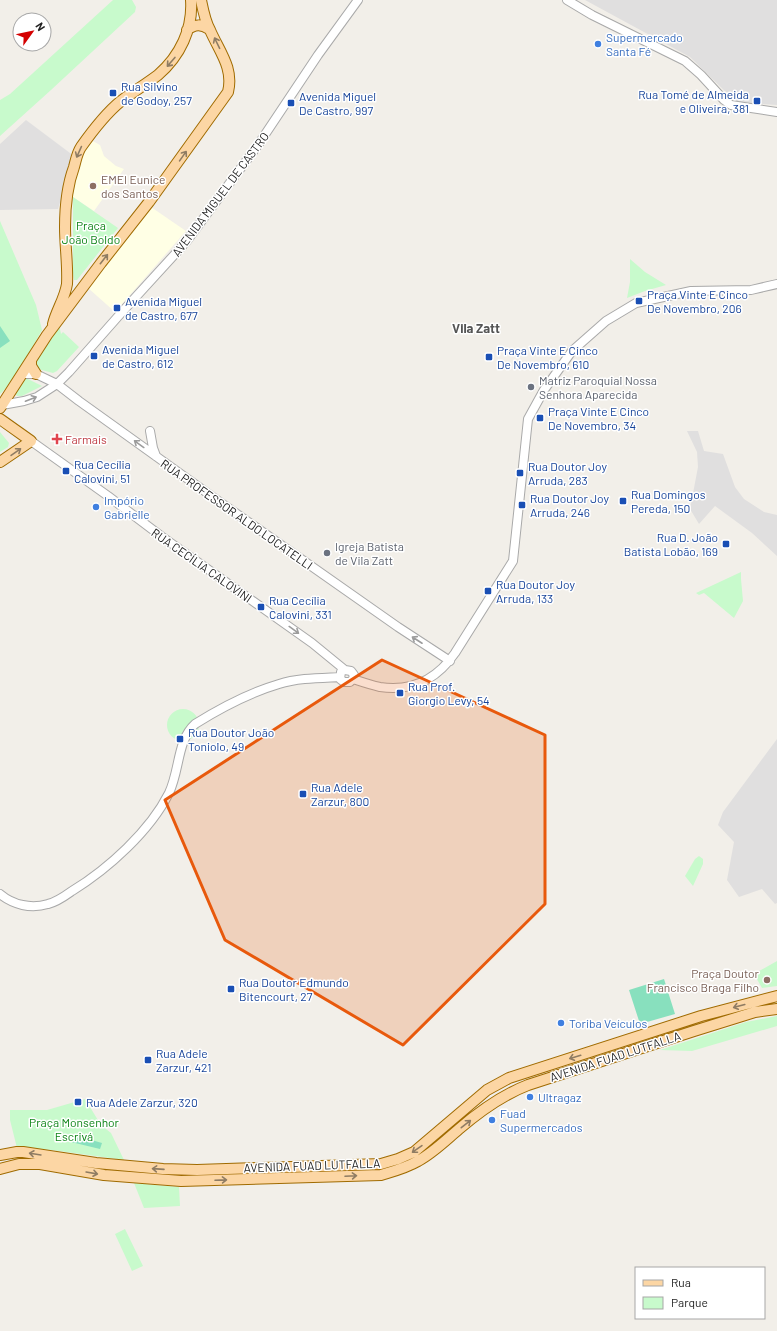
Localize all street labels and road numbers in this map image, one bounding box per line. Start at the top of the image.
street label: AVENIDA MIGUEL DE CASTRO [169,129,271,259]
street label: RUA PROFESSOR ALDO LOCATELLI [158,456,316,572]
street label: RUA CECÍLIA CALOVINI [149,525,255,605]
street label: AVENIDA FUAD LUTFALLA [548,1028,682,1084]
street label: AVENIDA FUAD LUTFALLA [243,1156,381,1174]

